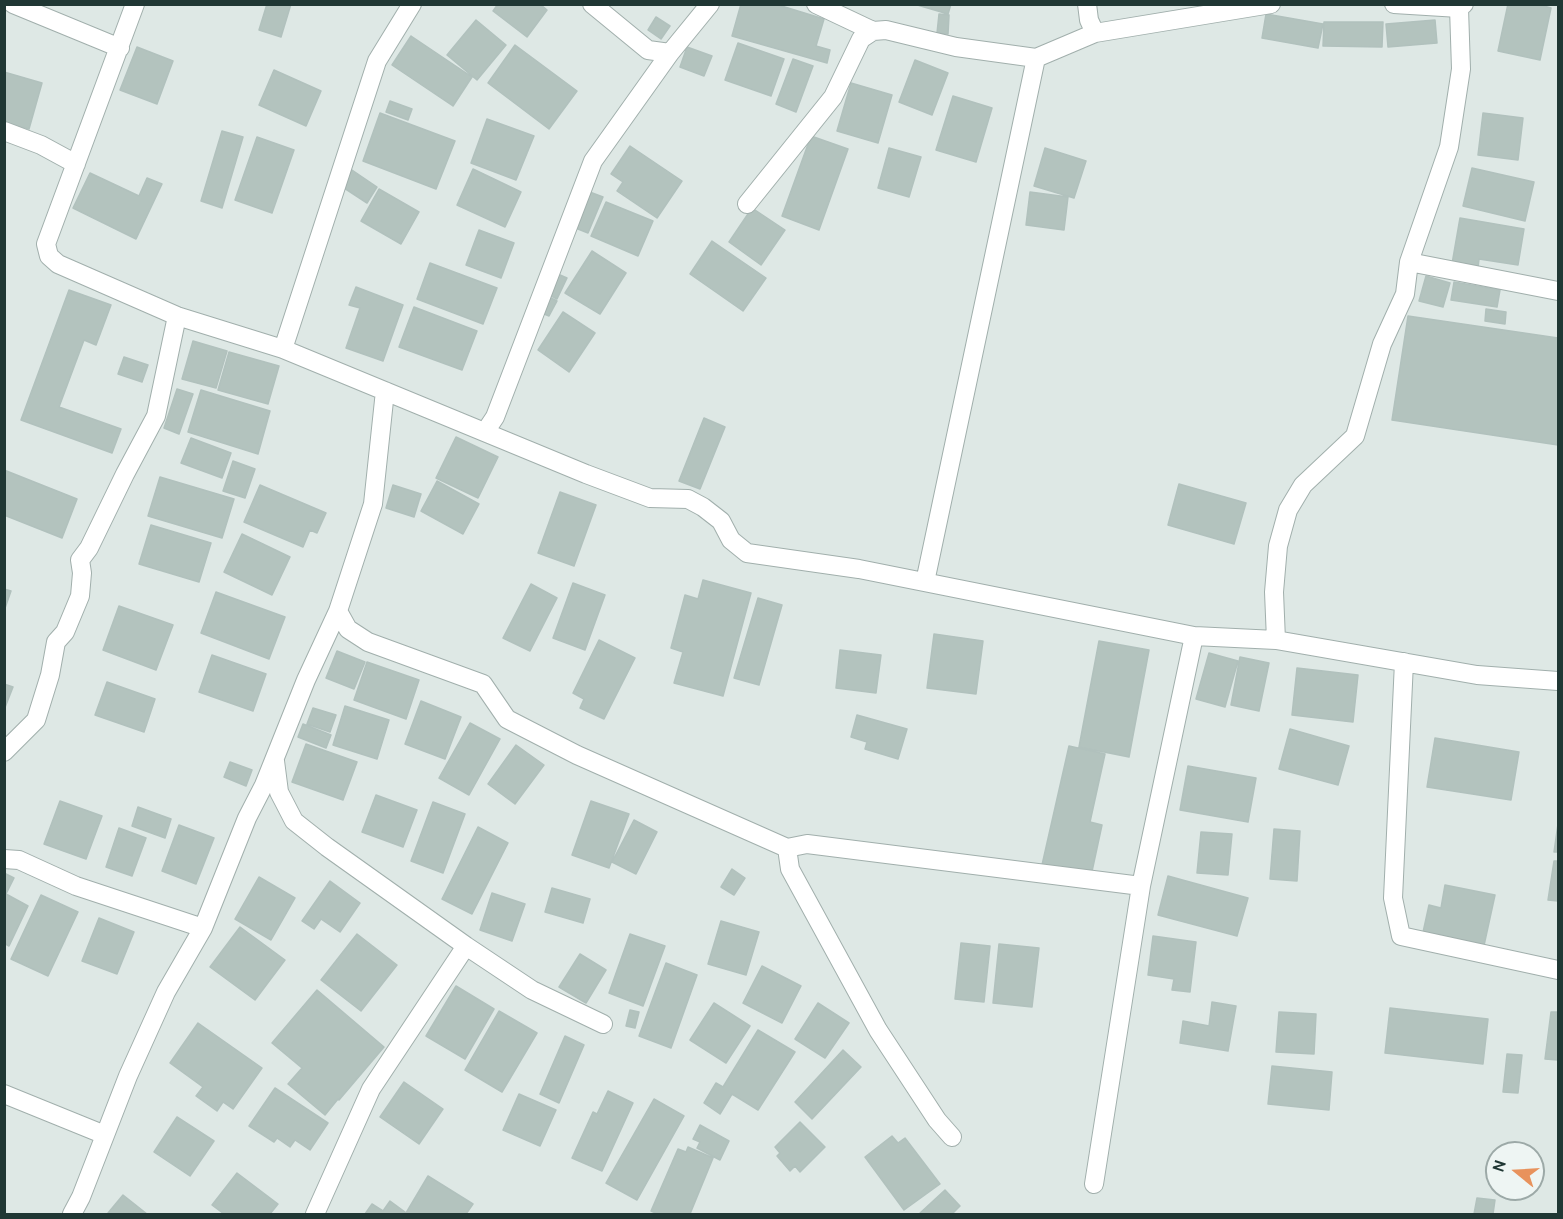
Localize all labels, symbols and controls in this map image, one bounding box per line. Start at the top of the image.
north arrow [1485,1141,1545,1201]
text: N [1489,1158,1510,1174]

